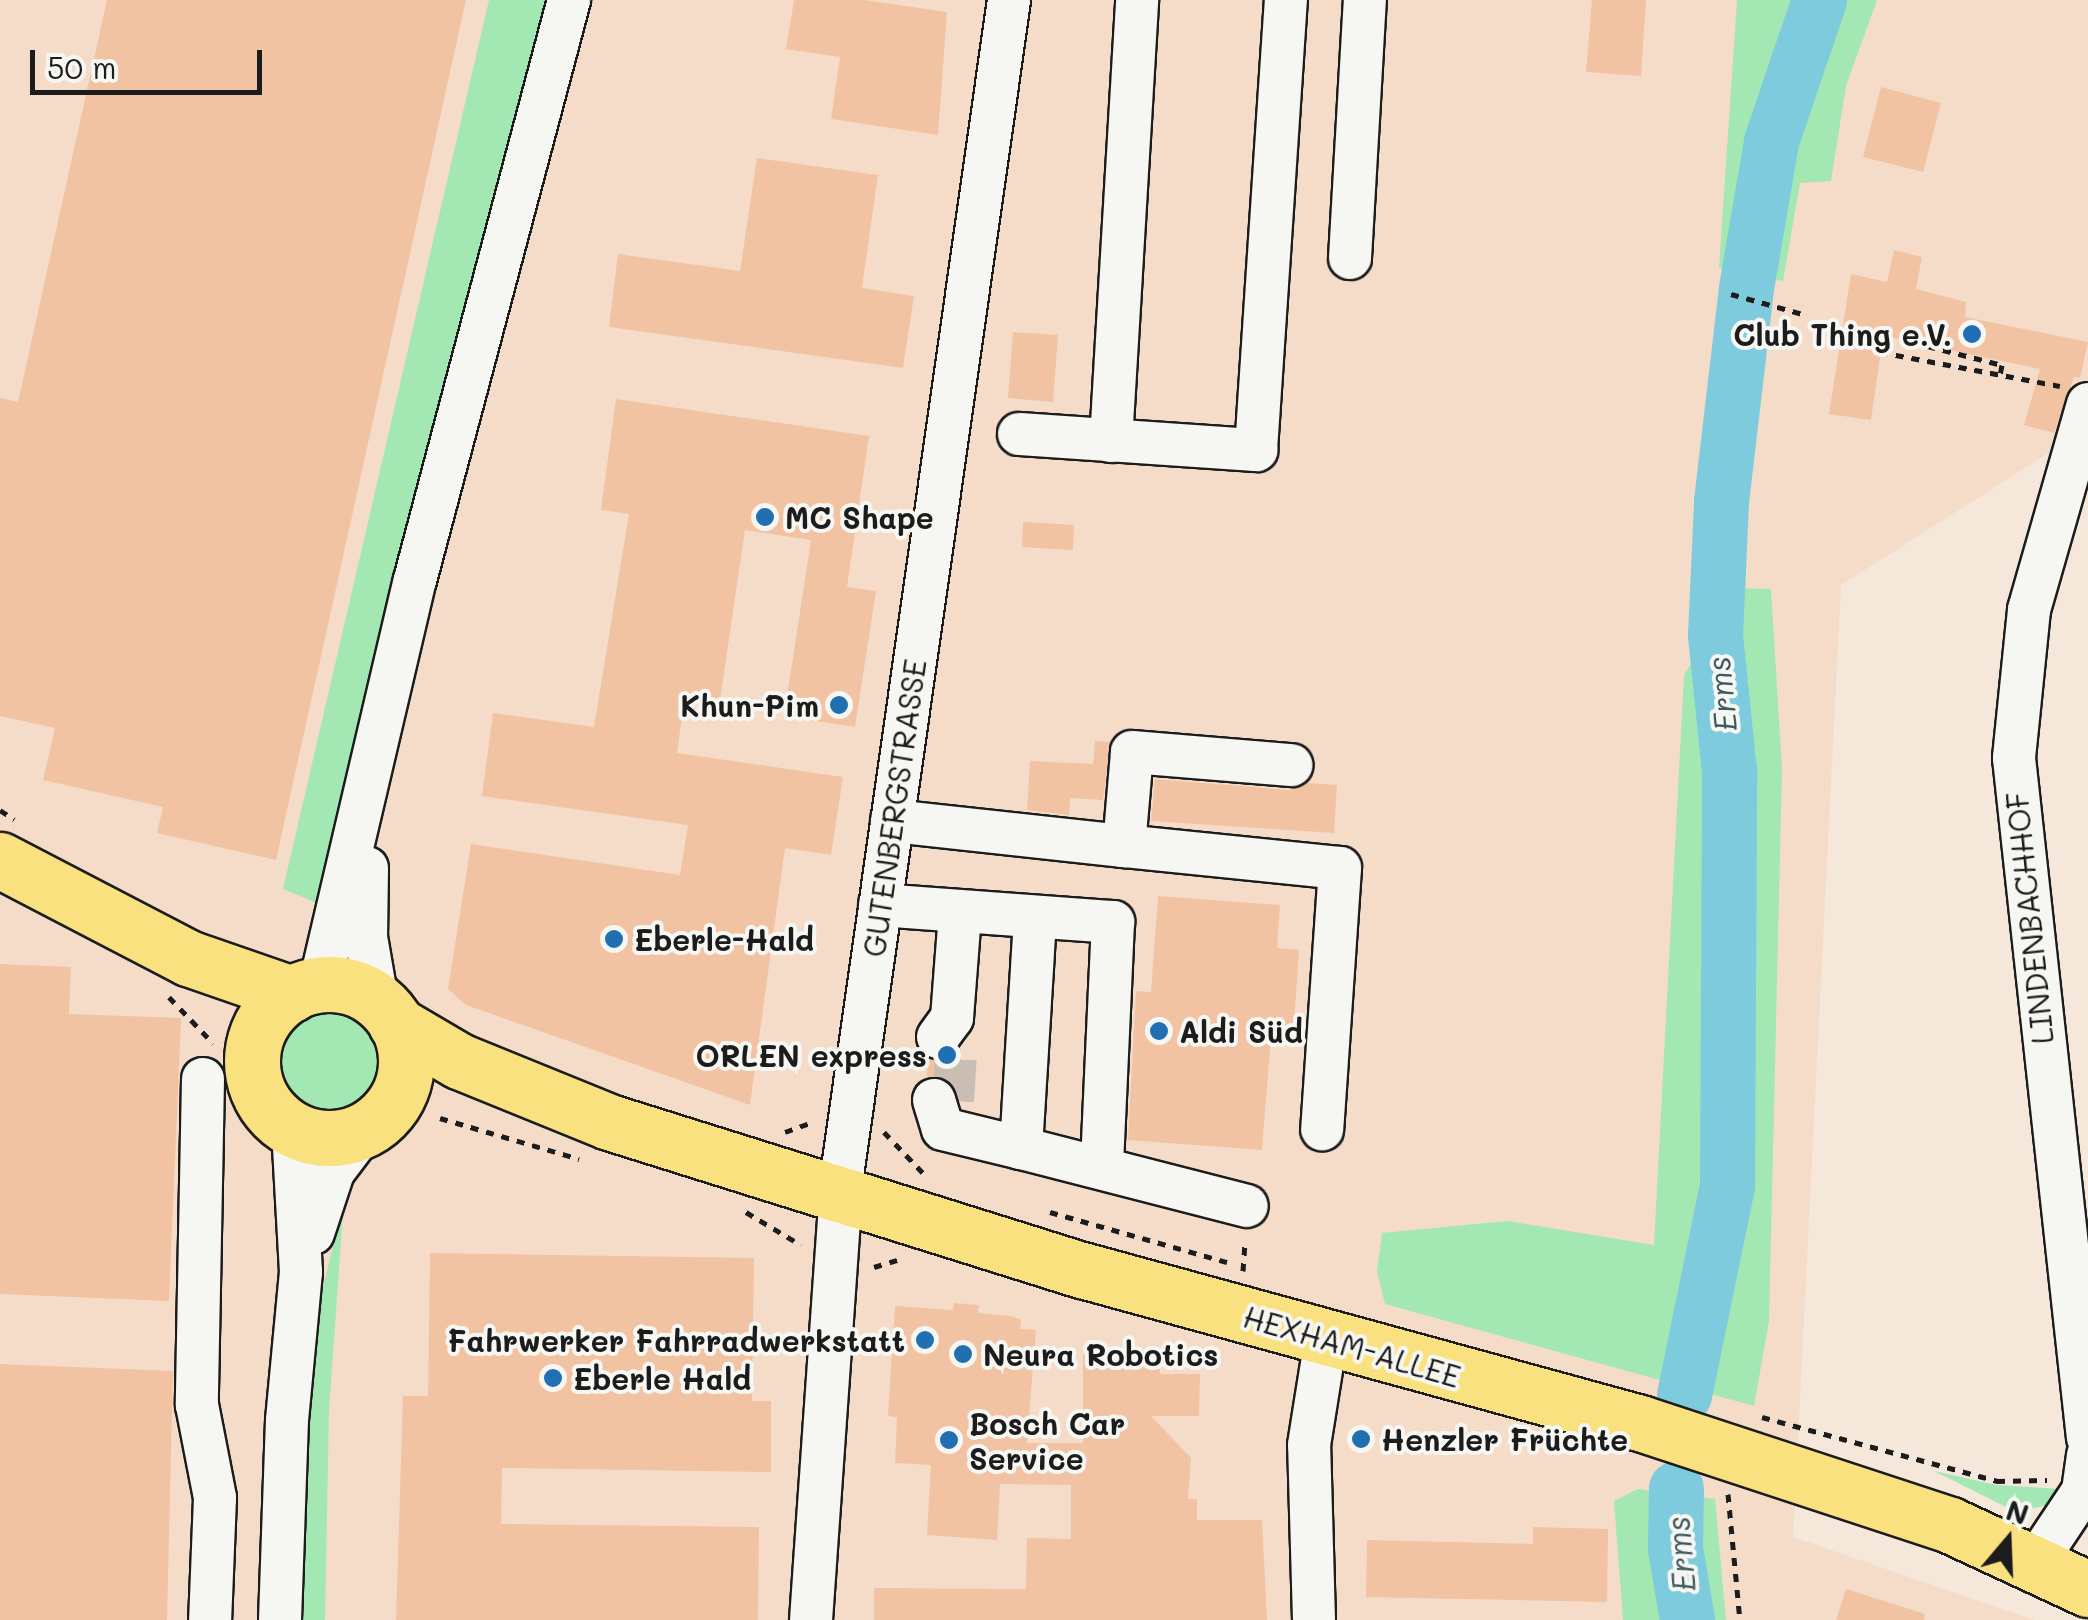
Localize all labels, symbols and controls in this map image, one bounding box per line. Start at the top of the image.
scale bar [35,30,268,92]
text: 50 m [47,47,117,87]
place label: Club Thing e.V. [1733,316,1952,352]
marker: Club Thing e.V. [1961,323,1983,345]
place label: MC Shape [785,499,934,535]
marker: MC Shape [754,506,776,528]
water label: Erms [1698,654,1744,734]
street label: GUTENBERGSTRASSE [855,657,933,959]
place label: Khun-Pim [680,687,819,723]
marker: Khun-Pim [828,694,850,716]
street label: LINDENBACHHOF [1998,790,2060,1046]
place label: Eberle-Hald [634,921,814,957]
marker: Eberle-Hald [603,928,625,950]
place label: Aldi Süd [1179,1013,1303,1049]
marker: Aldi Süd [1148,1020,1170,1042]
place label: ORLEN express [695,1037,927,1073]
marker: ORLEN express [936,1044,958,1066]
street label: HEXHAM-ALLEE [1239,1298,1465,1394]
place label: Fahrwerker Fahrradwerkstatt [447,1322,905,1358]
marker: Fahrwerker Fahrradwerkstatt [914,1329,936,1351]
place label: Neura Robotics [983,1336,1218,1372]
marker: Neura Robotics [952,1343,974,1365]
place label: Eberle Hald [573,1360,751,1396]
marker: Eberle Hald [542,1367,564,1389]
place label: Bosch Car Service [969,1405,1125,1476]
place label: Henzler Früchte [1381,1421,1628,1457]
marker: Henzler Früchte [1350,1428,1372,1450]
marker: Bosch Car Service [938,1429,960,1451]
north arrow [1958,1490,2058,1590]
text: N [2002,1491,2034,1532]
water label: Erms [1658,1515,1702,1593]

